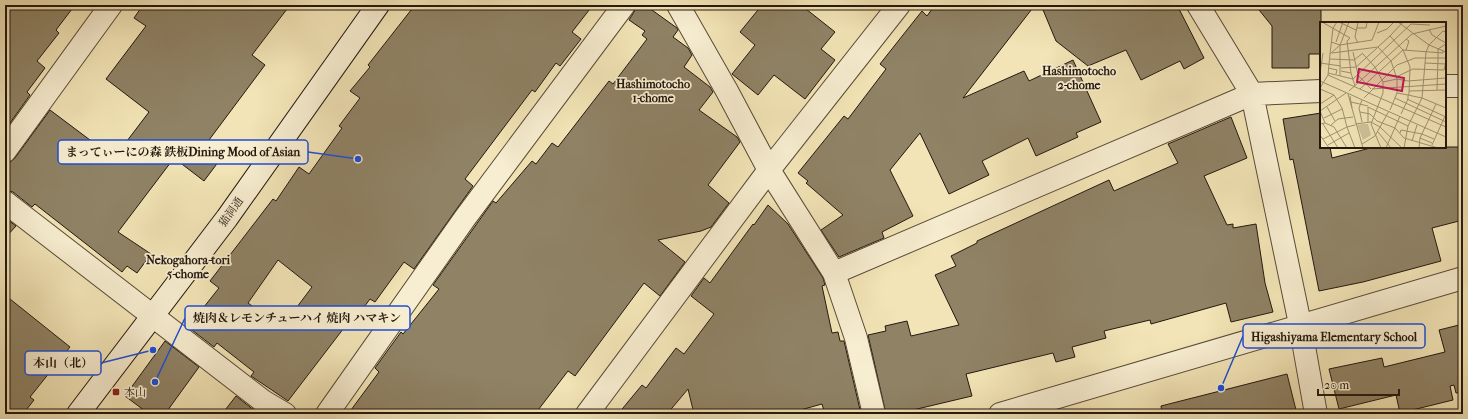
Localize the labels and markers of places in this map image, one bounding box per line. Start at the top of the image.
callout: まってぃーにの森 鉄板Dining Mood of Asian [58,140,308,164]
callout: 焼肉＆レモンチューハイ 焼肉 ハマキン [185,306,410,330]
callout: Higashiyama Elementary School [1243,324,1425,348]
callout: 本山（北） [25,351,101,375]
place label: 本山 [124,386,146,399]
marker: 本山 [111,387,121,397]

